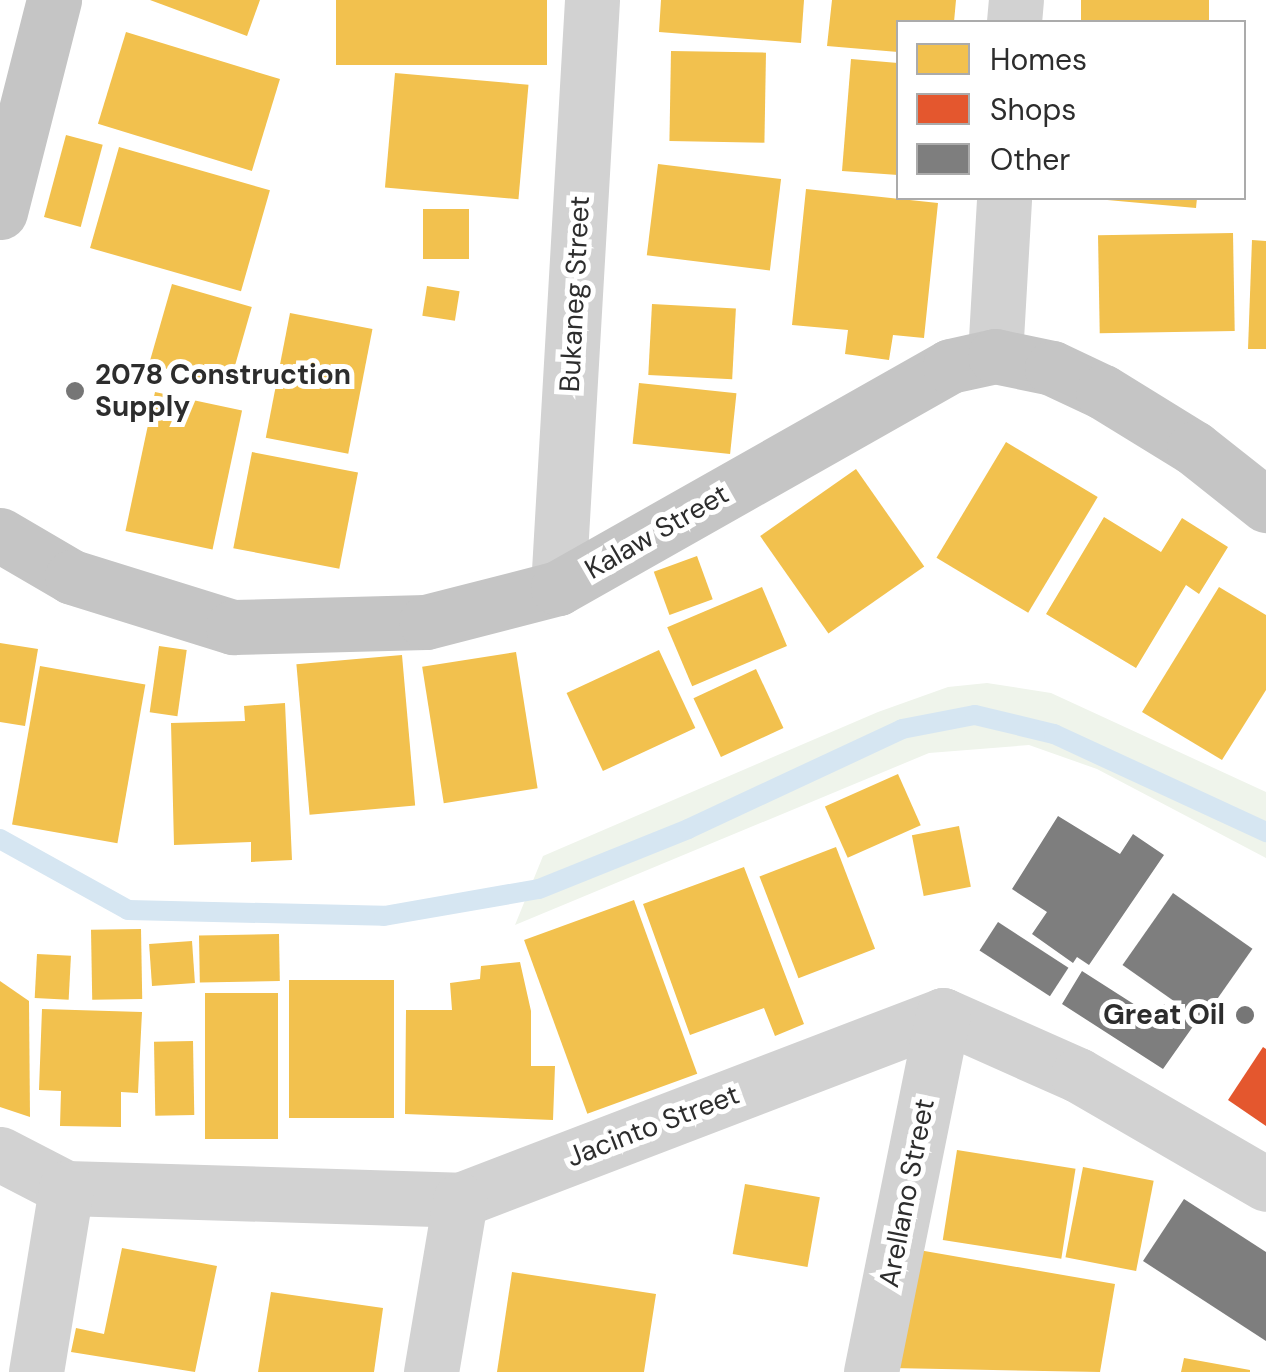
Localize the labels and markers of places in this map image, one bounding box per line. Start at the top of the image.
place label: 2078 Construction Supply [95,358,351,424]
marker: 2078 Construction Supply [64,380,86,402]
place label: Great Oil [1103,998,1225,1032]
marker: Great Oil [1234,1004,1256,1026]

